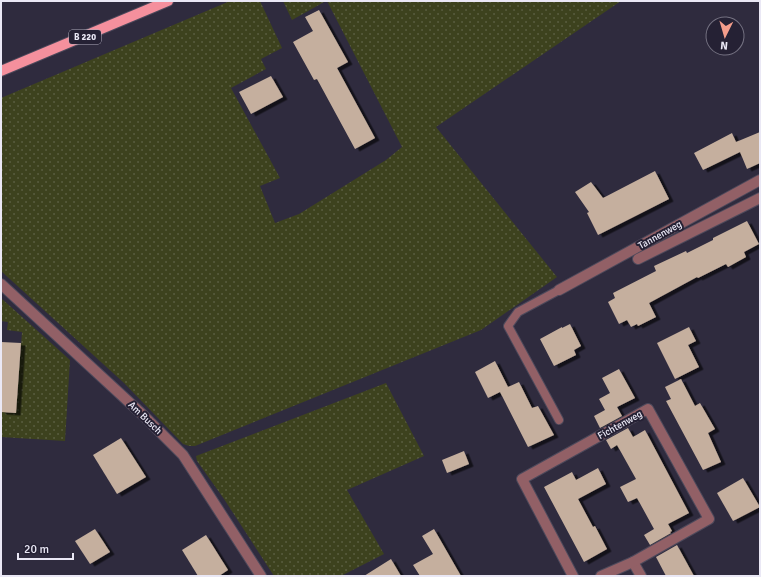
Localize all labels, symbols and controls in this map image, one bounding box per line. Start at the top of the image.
north arrow [705,16,745,56]
road number: B 220 [69,30,101,44]
text: N [720,39,729,52]
street label: Tannenweg [636,218,684,252]
street label: Am Busch [126,399,164,437]
street label: Fichtenweg [596,408,644,442]
scale bar [18,535,73,561]
text: 20 m [24,542,49,557]

